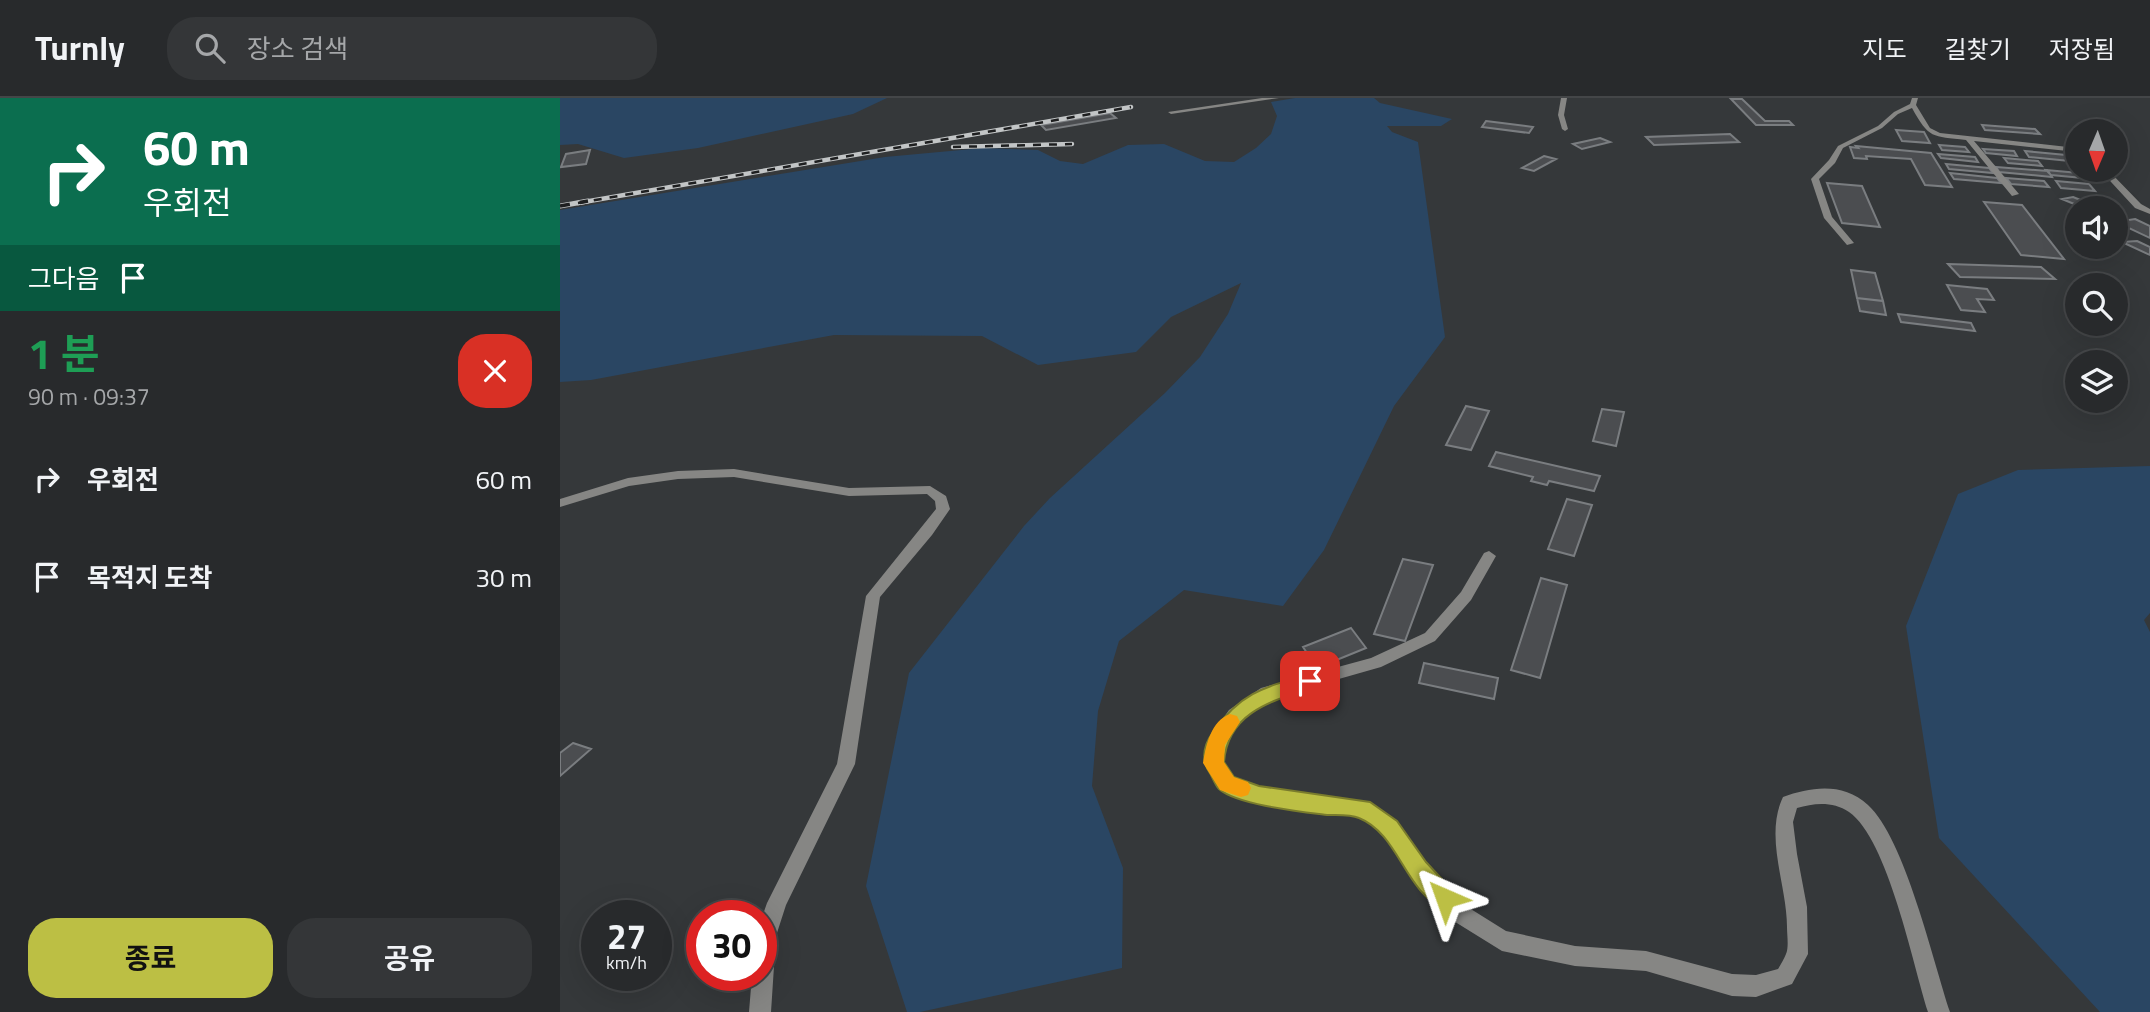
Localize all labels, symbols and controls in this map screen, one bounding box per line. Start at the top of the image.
search box [167,17,657,80]
text: Turnly [35,23,125,73]
icon: search [191,29,229,67]
text: 장소 검색 [247,29,348,68]
text: 지도 [1862,31,1907,67]
text: 길찾기 [1945,31,2011,67]
text: 저장됨 [2049,31,2115,67]
text: 60 m [143,109,250,184]
north arrow [2065,119,2128,182]
map controls [2065,119,2128,413]
icon: right [28,126,119,217]
text: 우회전 [143,178,231,226]
button: sound [2065,196,2128,259]
text: 그다음 [28,259,100,298]
icon: arrive [114,259,152,297]
button: search [2065,273,2128,336]
text: 1 분 [28,321,99,385]
button: close [458,334,532,408]
button: layers [2065,350,2128,413]
text: 90 m · 09:37 [28,379,150,414]
icon: right [28,460,66,498]
text: 우회전 [87,460,159,499]
text: 60 m [475,460,532,499]
icon: arrive [28,558,66,596]
text: 목적지 도착 [87,558,212,597]
text: 30 m [475,558,532,597]
pin [1280,651,1340,711]
icon: arrive [1291,662,1329,700]
position arrow [1408,861,1482,935]
speed limit sign: 30 [686,900,777,991]
text: 27 [607,909,646,963]
button: 종료 [28,918,273,998]
button: 공유 [287,918,532,998]
text: km/h [606,949,647,976]

